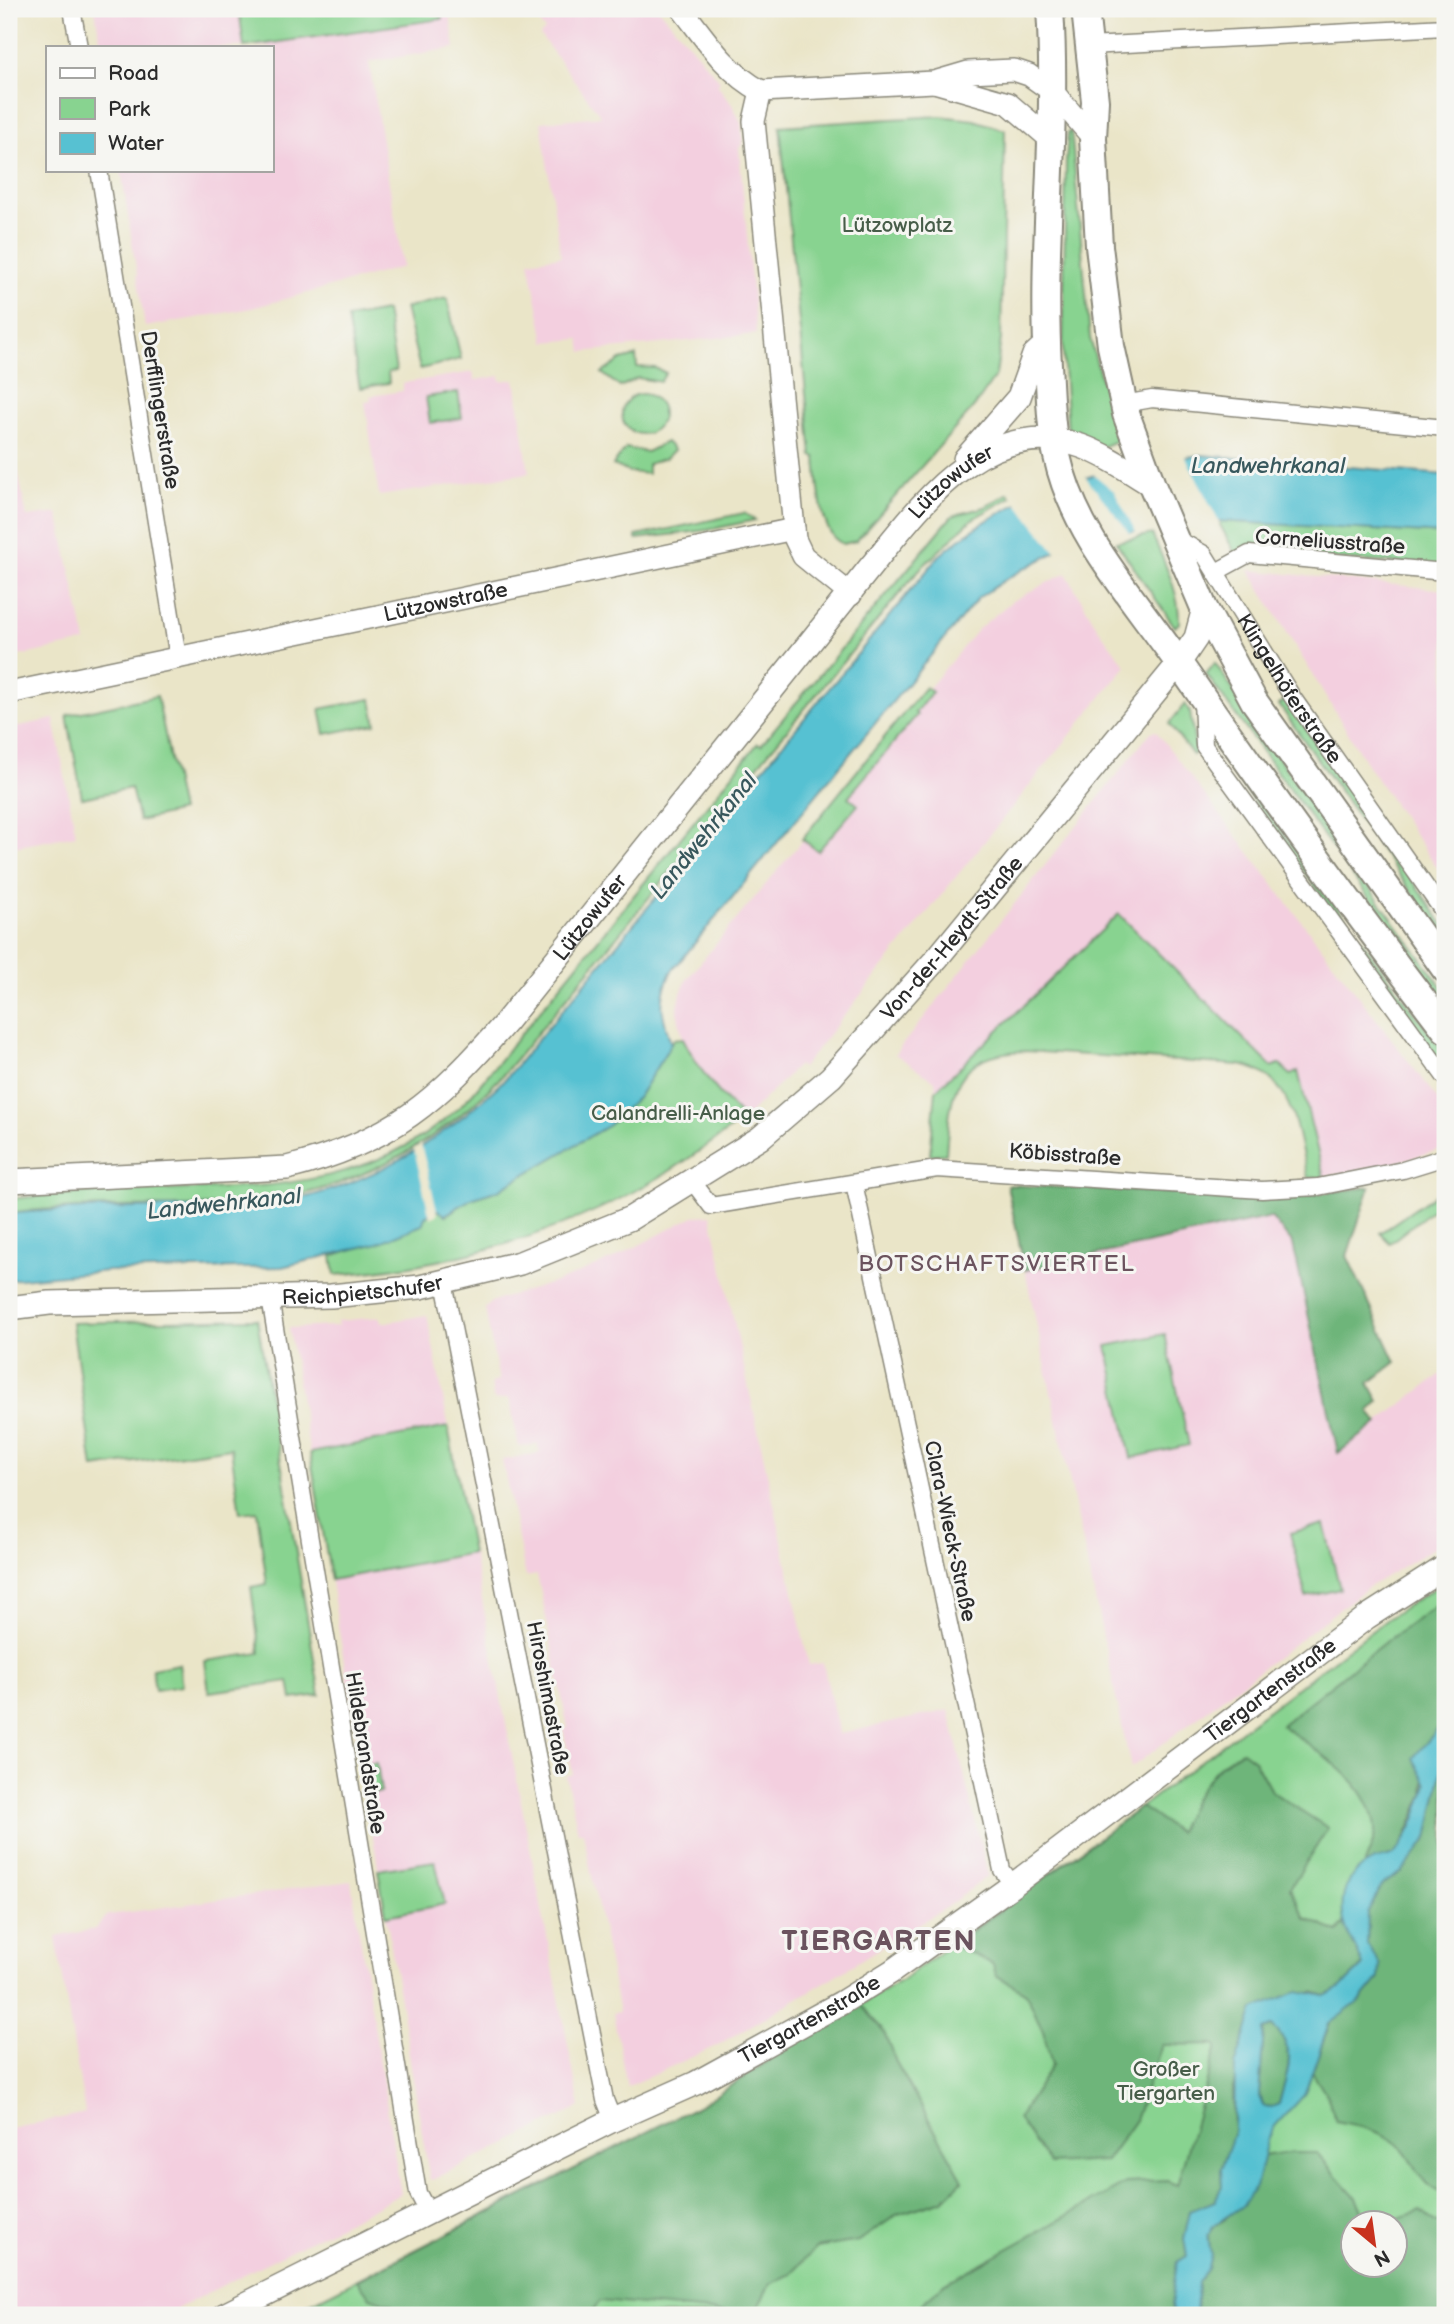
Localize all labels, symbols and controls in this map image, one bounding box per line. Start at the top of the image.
legend [46,46,273,172]
text: Road [108,61,159,86]
text: Park [108,97,151,122]
text: Water [108,131,164,156]
park label: Lützowplatz [841,213,954,238]
street label: Derfflingerstraße [135,329,185,491]
street label: Lützowufer [903,439,998,524]
water label: Landwehrkanal [1191,452,1346,480]
street label: Corneliusstraße [1254,524,1406,560]
street label: Lützowstraße [381,577,510,627]
street label: Klingelhöferstraße [1232,609,1348,768]
water label: Landwehrkanal [644,767,764,905]
street label: Von-der-Heydt-Straße [875,851,1028,1025]
street label: Lützowufer [548,869,632,966]
park label: Calandrelli-Anlage [591,1101,765,1126]
street label: Köbisstraße [1008,1139,1122,1171]
water label: Landwehrkanal [146,1182,303,1226]
district label: BOTSCHAFTSVIERTEL [858,1250,1136,1278]
street label: Reichpietschufer [282,1269,446,1310]
street label: Clara-Wieck-Straße [919,1438,981,1624]
street label: Hiroshimastraße [521,1619,575,1777]
street label: Tiergartenstraße [1200,1632,1341,1748]
street label: Hildebrandstraße [340,1670,390,1836]
district label: TIERGARTEN [782,1925,976,1958]
street label: Tiergartenstraße [734,1969,885,2069]
park label: Großer Tiergarten [1117,2057,1215,2106]
north arrow [1338,2208,1408,2278]
text: N [1370,2244,1393,2271]

